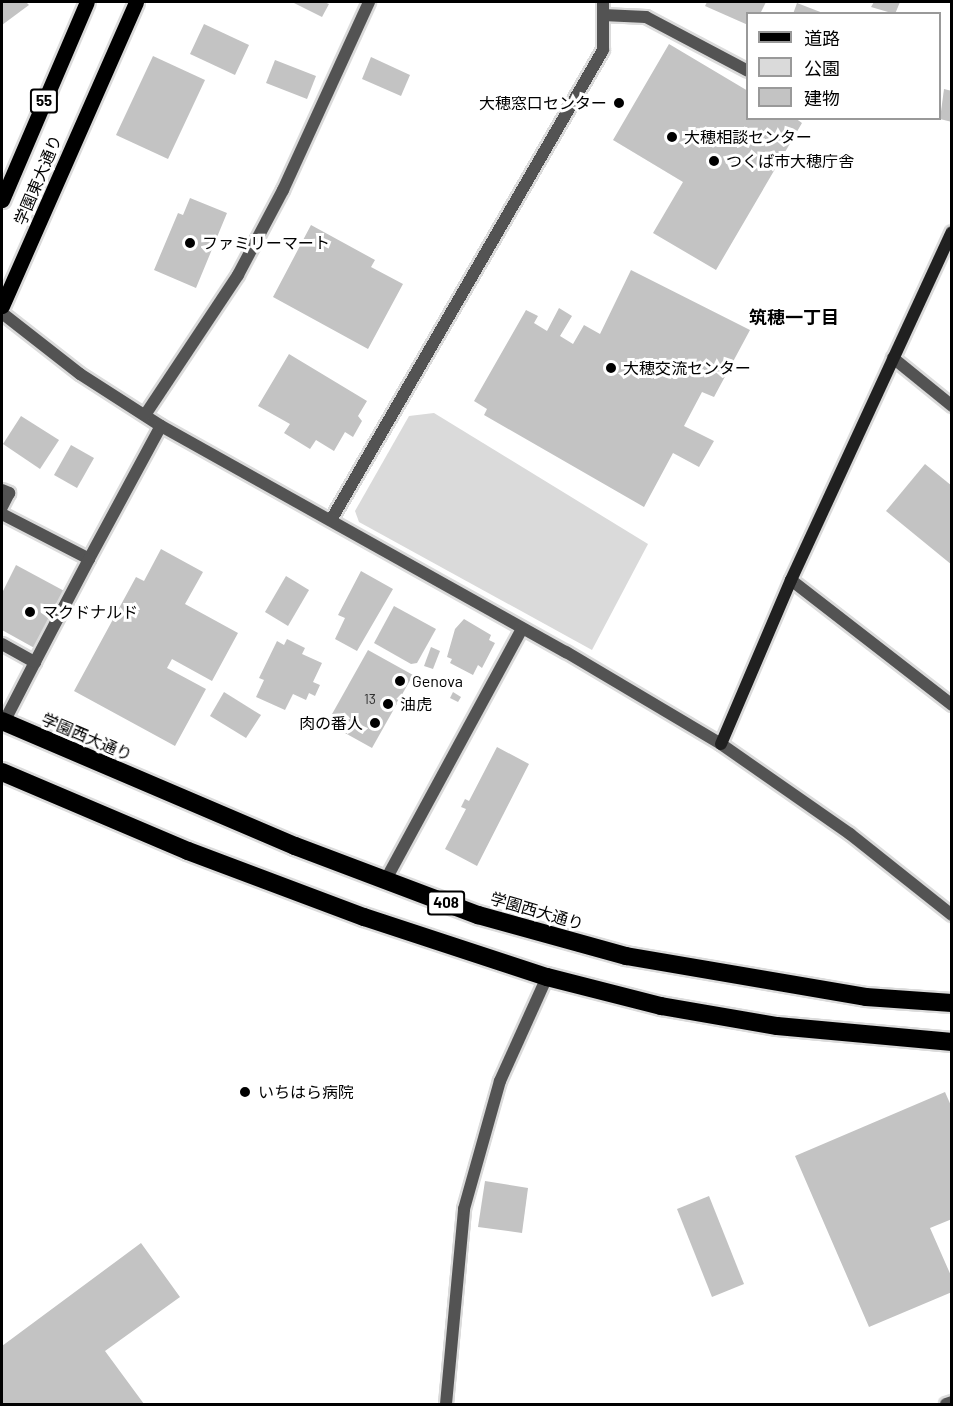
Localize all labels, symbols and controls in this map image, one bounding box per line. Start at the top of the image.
legend [746,12,941,120]
text: 道路 [804,27,840,49]
text: 公園 [804,57,840,79]
text: 建物 [804,87,840,109]
road number: 55 [29,89,59,113]
place label: 大穂窓口センター [479,93,607,113]
marker: 大穂窓口センター [612,96,626,110]
place label: 大穂相談センター [684,127,812,147]
marker: 大穂相談センター [665,130,679,144]
street label: 学園東大通り [10,132,66,228]
place label: つくば市大穂庁舎 [726,151,854,171]
marker: つくば市大穂庁舎 [707,154,721,168]
place label: ファミリーマート [202,233,330,253]
marker: ファミリーマート [183,236,197,250]
district label: 筑穂一丁目 [749,306,839,328]
place label: 大穂交流センター [623,358,751,378]
marker: 大穂交流センター [604,361,618,375]
place label: マクドナルド [42,602,138,622]
marker: マクドナルド [23,605,37,619]
place label: Genova [412,671,463,691]
marker: Genova [393,674,407,688]
house number: 13 [364,691,376,707]
place label: 油虎 [400,694,432,714]
marker: 油虎 [381,697,395,711]
street label: 学園西大通り [39,709,135,765]
place label: 肉の番人 [299,713,363,733]
marker: 肉の番人 [368,716,382,730]
street label: 学園西大通り [488,889,586,933]
road number: 408 [426,891,466,915]
place label: いちはら病院 [258,1082,354,1102]
marker: いちはら病院 [236,1083,254,1101]

